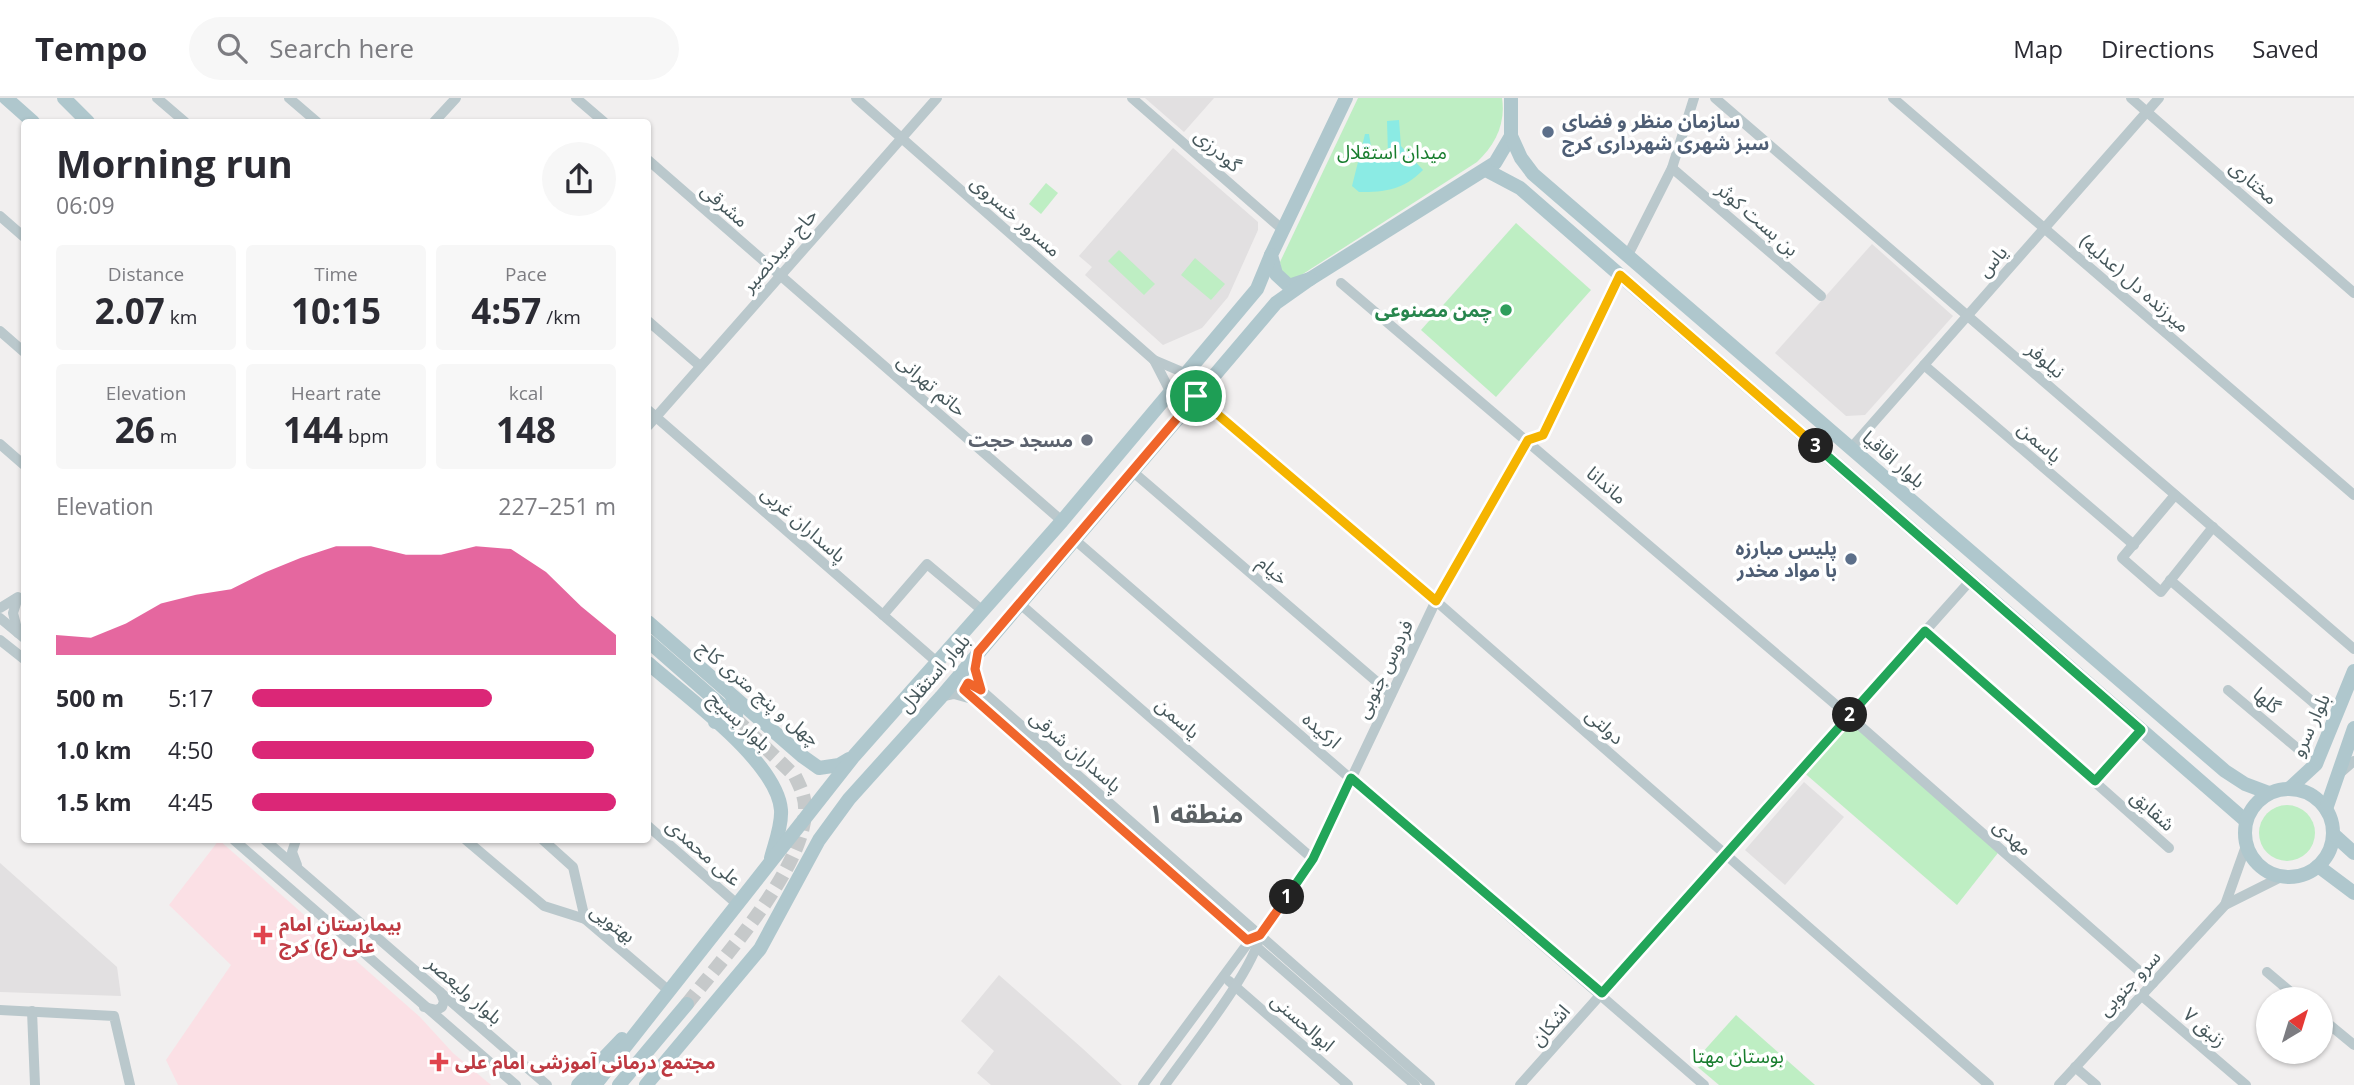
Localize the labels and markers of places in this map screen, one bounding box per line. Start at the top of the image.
place label: سازمان منظر و فضای سبز شهری شهرداری کرج [1562,108,1769,157]
marker: سازمان منظر و فضای سبز شهری شهرداری کرج [1540,124,1556,140]
place label: چمن مصنوعی [1375,297,1492,323]
marker: چمن مصنوعی [1498,302,1514,318]
pin [1166,366,1226,426]
place label: مسجد حجت [968,427,1073,453]
pin: 3 [1798,428,1834,464]
marker: مسجد حجت [1079,432,1095,448]
place label: پلیس مبارزه با مواد مخدر [1735,535,1837,583]
marker: پلیس مبارزه با مواد مخدر [1843,551,1859,567]
pin: 2 [1832,698,1868,732]
pin: 1 [1270,880,1304,914]
place label: بیمارستان امام علی (ع) کرج [279,911,401,960]
marker: بیمارستان امام علی (ع) کرج [253,925,273,945]
place label: مجتمع درمانی آموزشی امام علی [455,1049,715,1077]
marker: مجتمع درمانی آموزشی امام علی [429,1052,449,1072]

